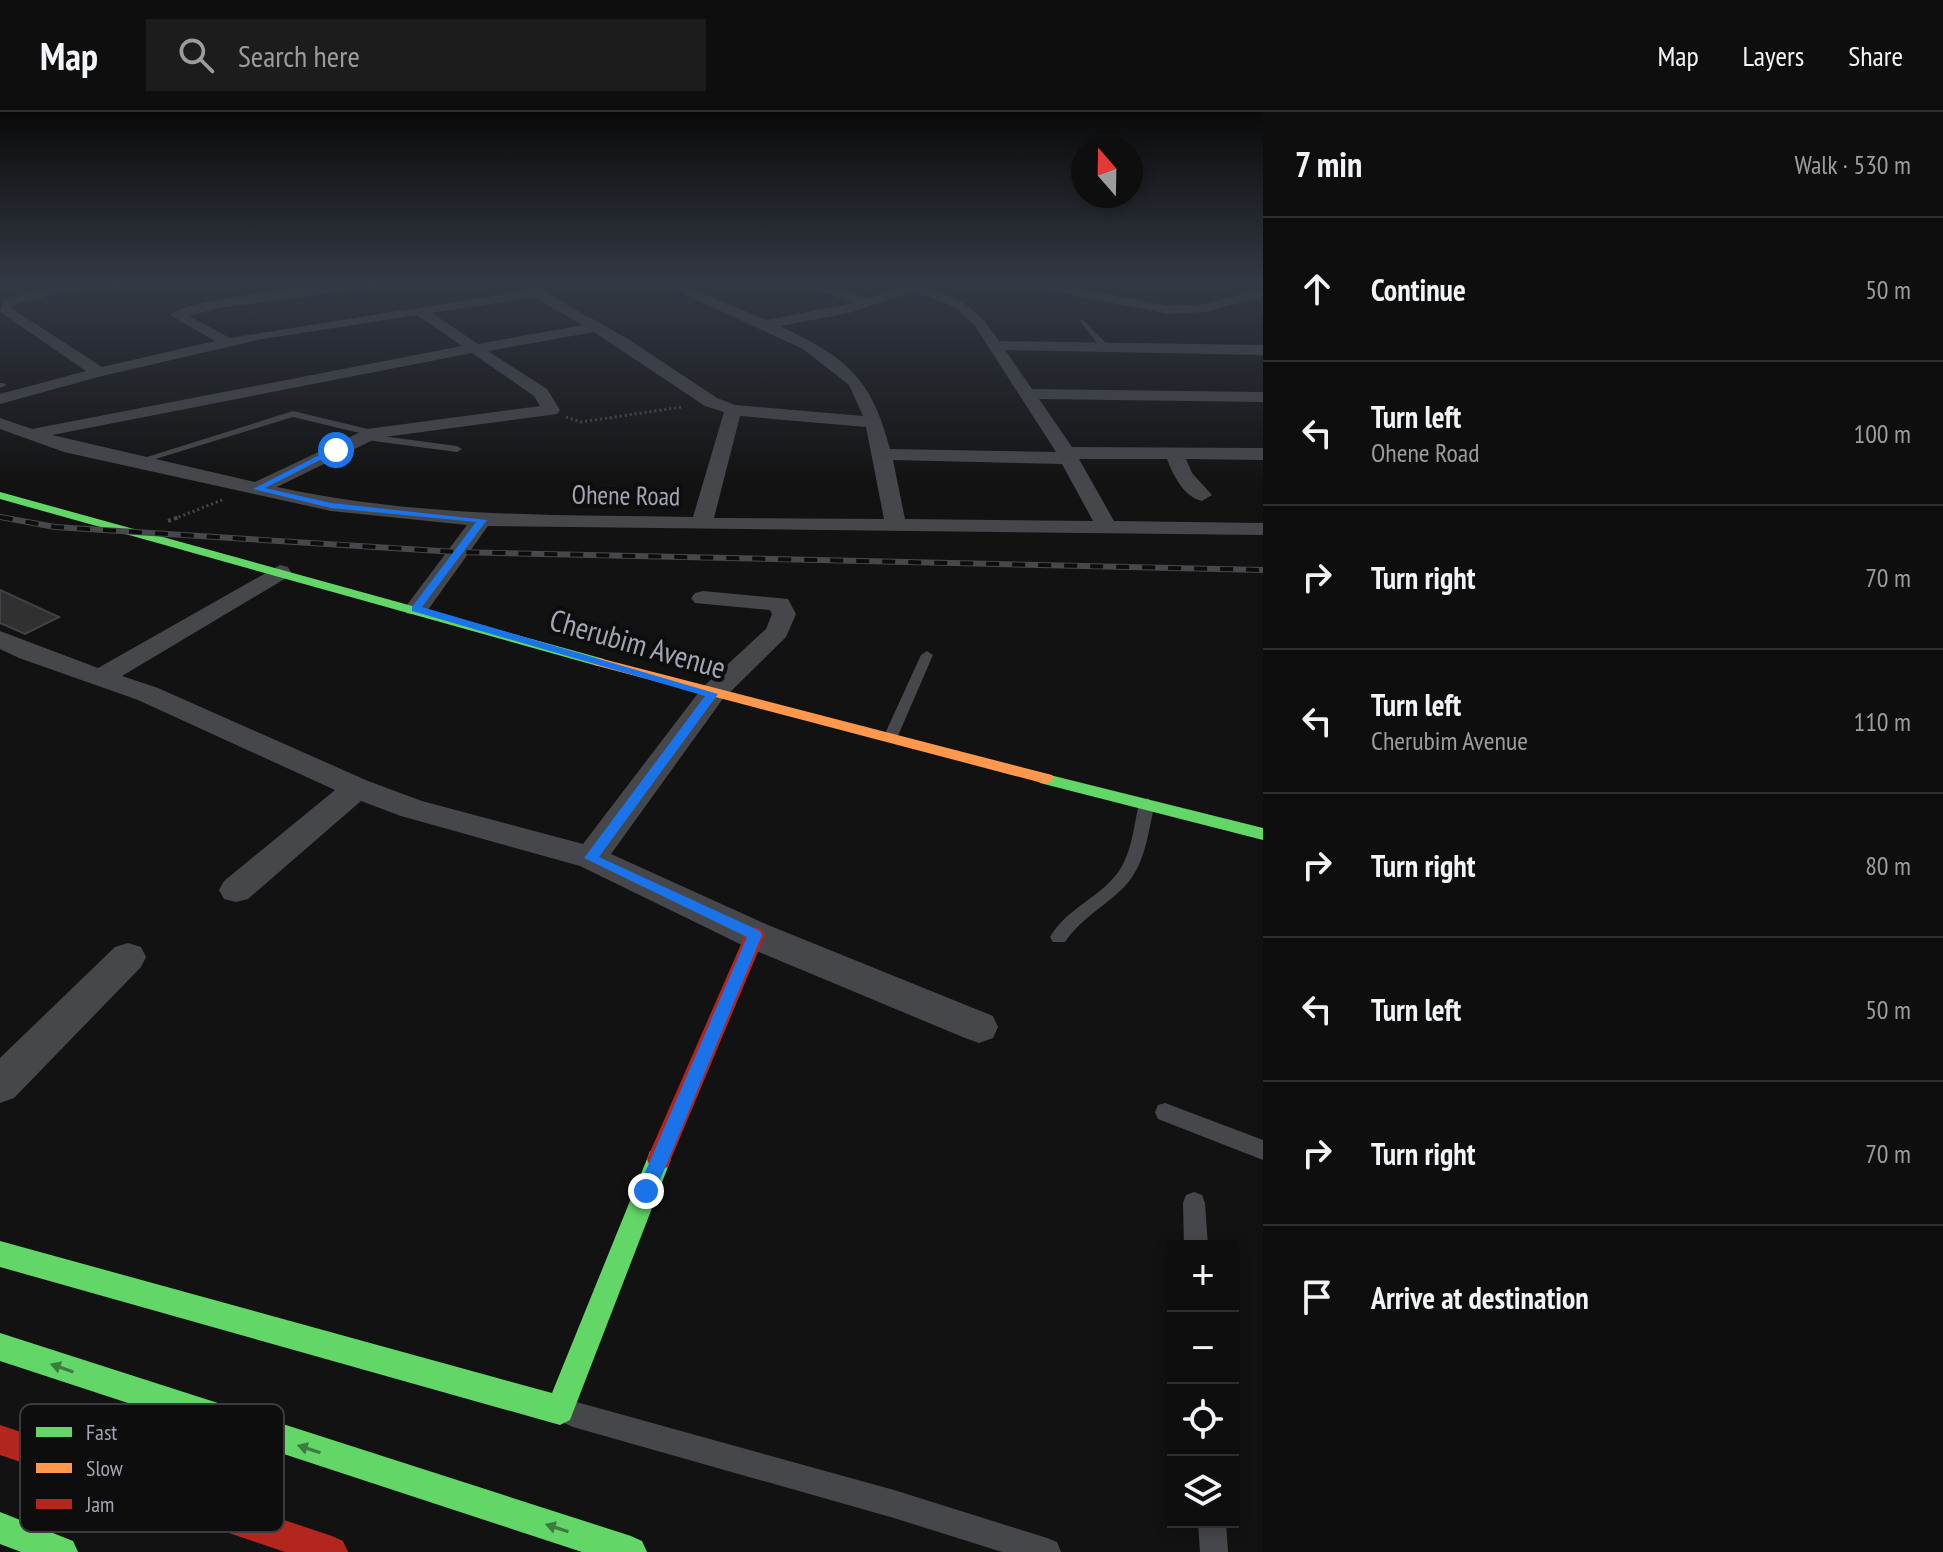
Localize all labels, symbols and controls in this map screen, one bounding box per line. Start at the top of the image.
search box [146,19,706,91]
text: Map [40,31,98,80]
icon: search [174,33,218,77]
text: Search here [238,36,360,75]
text: Map [1657,37,1699,74]
text: Layers [1743,37,1804,74]
text: Share [1848,37,1903,74]
north arrow [1071,136,1143,208]
text: 7 min [1295,142,1362,186]
text: Walk · 530 m [1794,148,1911,181]
icon: ahead [1295,267,1339,311]
text: Continue [1371,270,1466,309]
text: 50 m [1865,273,1911,306]
text: Turn left [1371,397,1461,436]
icon: left [1295,411,1339,455]
text: 100 m [1853,417,1911,450]
route start [318,432,354,468]
text: Ohene Road [1371,436,1479,469]
street label: Ohene Road [571,478,681,512]
icon: right [1295,555,1339,599]
text: Turn right [1371,558,1475,597]
text: 70 m [1865,561,1911,594]
street label: Cherubim Avenue [546,599,730,687]
text: Turn left [1371,685,1461,724]
icon: left [1295,699,1339,743]
text: 110 m [1853,705,1911,738]
text: Cherubim Avenue [1371,724,1528,757]
icon: right [1295,843,1339,887]
text: Turn right [1371,846,1475,885]
text: 80 m [1865,849,1911,882]
icon: left [1295,987,1339,1031]
text: Turn left [1371,990,1461,1029]
text: 50 m [1865,993,1911,1026]
icon: right [1295,1131,1339,1175]
text: Turn right [1371,1134,1475,1173]
text: 70 m [1865,1137,1911,1170]
route end [628,1173,664,1209]
map controls [1167,1240,1239,1528]
button: + [1167,1240,1239,1312]
icon: arrive [1295,1275,1339,1319]
text: Arrive at destination [1371,1278,1589,1317]
button: − [1167,1312,1239,1384]
one-way arrow [50,1362,74,1374]
button: locate [1167,1384,1239,1456]
legend [20,1404,284,1532]
text: Fast [86,1418,117,1446]
one-way arrow [297,1442,321,1455]
text: Slow [86,1454,123,1482]
button: layers [1167,1456,1239,1528]
text: Jam [85,1490,114,1518]
one-way arrow [545,1522,569,1534]

